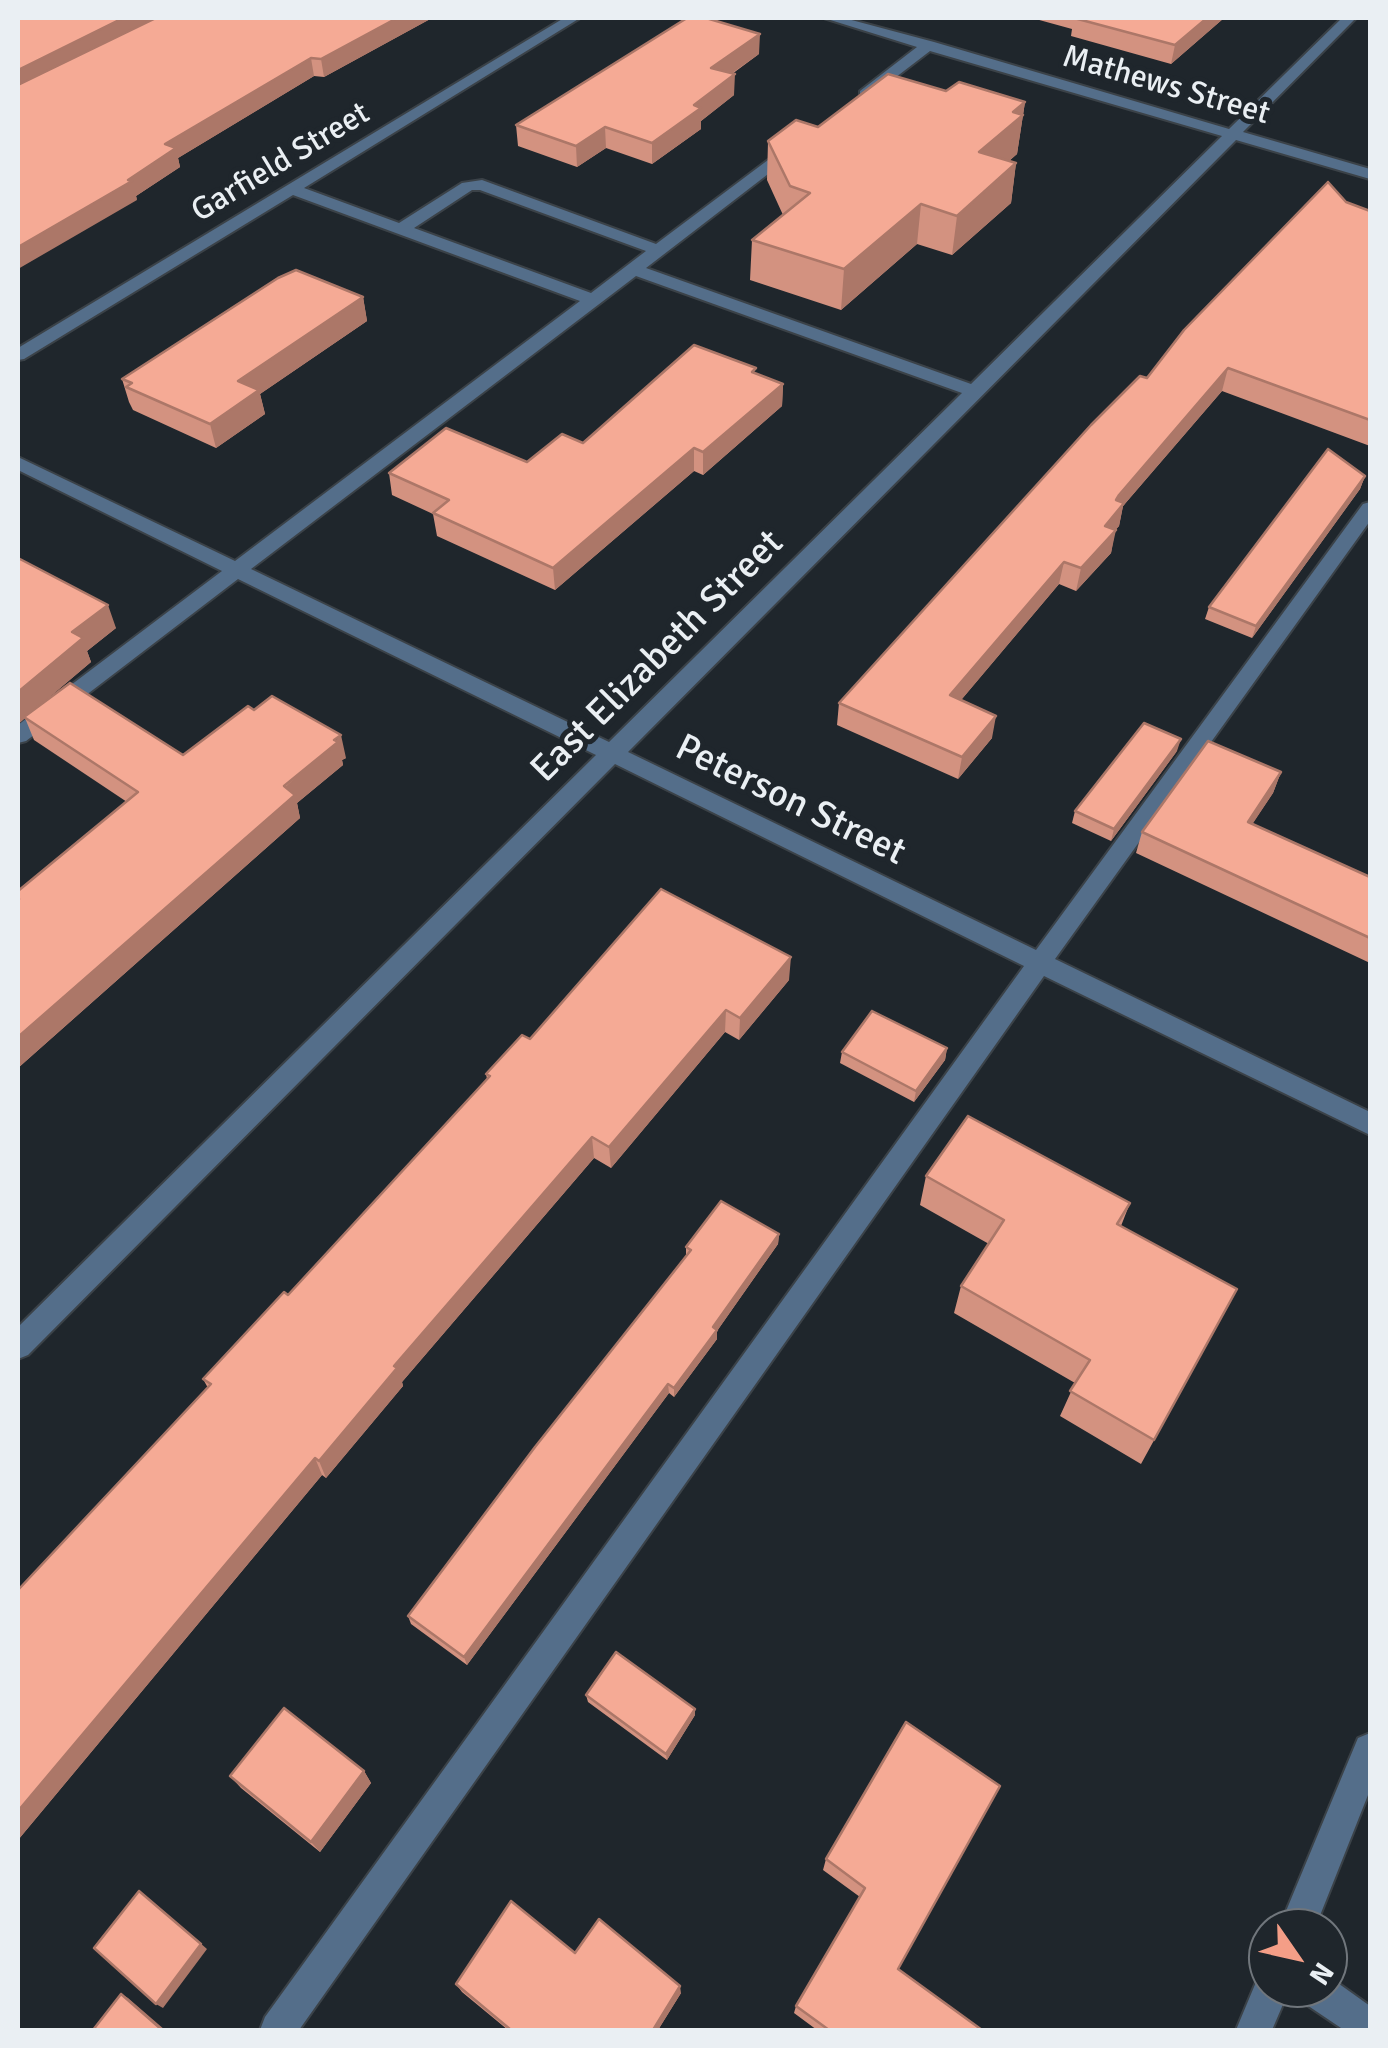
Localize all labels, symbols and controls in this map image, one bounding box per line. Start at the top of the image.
street label: Mathews Street [1058,38,1274,134]
street label: Garfield Street [185,95,377,231]
street label: East Elizabeth Street [522,521,794,793]
street label: Peterson Street [668,726,912,876]
north arrow [1248,1908,1348,2008]
text: N [1302,1956,1341,1991]

